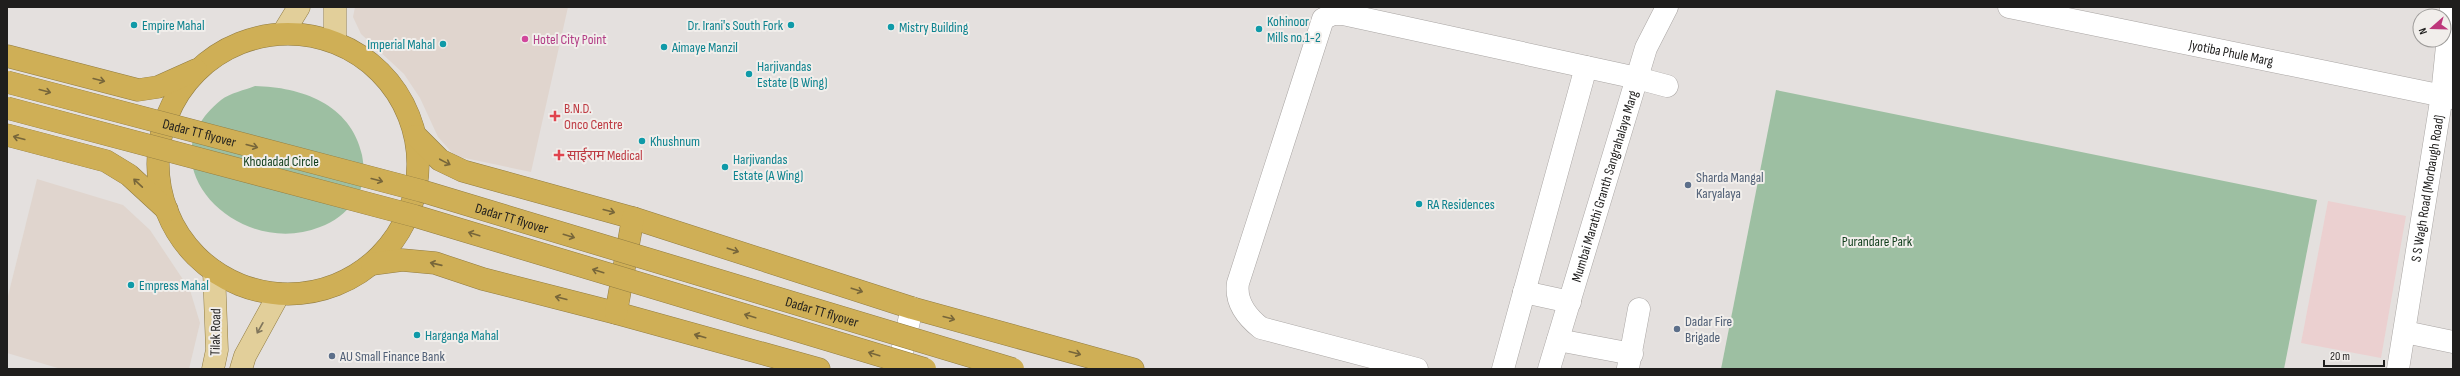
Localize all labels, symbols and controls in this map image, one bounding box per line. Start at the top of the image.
north arrow [2412,8,2452,48]
place label: Kohinoor Mills no.1-2 [1267,13,1321,46]
place label: Empire Mahal [142,17,205,34]
place label: Dr. Irani's South Fork [688,17,784,34]
place label: Mistry Building [899,19,969,36]
marker: Empire Mahal [129,20,139,30]
marker: Dr. Irani's South Fork [786,20,796,30]
marker: Mistry Building [886,22,896,32]
marker: Kohinoor Mills no.1-2 [1254,24,1264,34]
text: N [2416,26,2430,36]
place label: Hotel City Point [533,31,607,48]
marker: Hotel City Point [520,34,530,44]
place label: Imperial Mahal [367,36,435,53]
street label: Jyotiba Phule Marg [2187,36,2275,70]
marker: Imperial Mahal [438,39,448,49]
place label: Aimaye Manzil [671,39,738,56]
marker: Aimaye Manzil [659,42,669,52]
place label: Harjivandas Estate (B Wing) [757,58,828,91]
marker: Harjivandas Estate (B Wing) [744,69,754,79]
one-way arrow [92,77,105,84]
one-way arrow [38,88,51,96]
street label: Mumbai Marathi Granth Sangrahalaya Marg [1568,88,1642,284]
place label: B.N.D. Onco Centre [564,100,623,133]
marker: B.N.D. Onco Centre [549,110,561,122]
street label: S S Wagh Road (Morbaugh Road) [2407,114,2448,263]
street label: Dadar TT flyover [161,115,238,151]
one-way arrow [12,133,25,141]
place label: Khushnum [650,133,700,150]
marker: Khushnum [637,136,647,146]
one-way arrow [245,143,258,150]
place label: साईराम Medical [567,147,643,164]
marker: साईराम Medical [554,150,564,160]
place label: Harjivandas Estate (A Wing) [733,151,803,184]
park label: Khodadad Circle [243,153,319,170]
one-way arrow [439,159,451,166]
marker: Harjivandas Estate (A Wing) [720,162,730,172]
place label: Sharda Mangal Karyalaya [1696,169,1764,202]
one-way arrow [371,176,384,184]
one-way arrow [133,179,143,188]
marker: Sharda Mangal Karyalaya [1683,180,1693,190]
place label: RA Residences [1427,196,1495,213]
marker: RA Residences [1414,199,1424,209]
street label: Dadar TT flyover [473,200,550,238]
one-way arrow [602,208,615,215]
one-way arrow [467,230,480,237]
one-way arrow [563,233,576,240]
park label: Purandare Park [1842,233,1913,250]
one-way arrow [727,247,740,254]
one-way arrow [430,260,443,267]
one-way arrow [592,267,605,274]
place label: Empress Mahal [139,277,209,294]
marker: Empress Mahal [126,280,136,290]
one-way arrow [850,287,863,294]
street label: Dadar TT flyover [783,293,861,331]
one-way arrow [555,294,568,302]
street label: Tilak Road [207,308,224,356]
one-way arrow [743,312,756,319]
place label: Dadar Fire Brigade [1685,313,1732,346]
one-way arrow [943,315,956,323]
one-way arrow [256,322,263,334]
marker: Dadar Fire Brigade [1672,324,1682,334]
place label: Harganga Mahal [425,327,499,344]
marker: Harganga Mahal [412,330,422,340]
one-way arrow [694,332,707,339]
scale bar [2324,342,2384,368]
place label: AU Small Finance Bank [339,348,445,365]
text: 20 m [2330,349,2350,364]
one-way arrow [868,350,881,357]
one-way arrow [1068,350,1081,357]
marker: AU Small Finance Bank [327,351,337,361]

